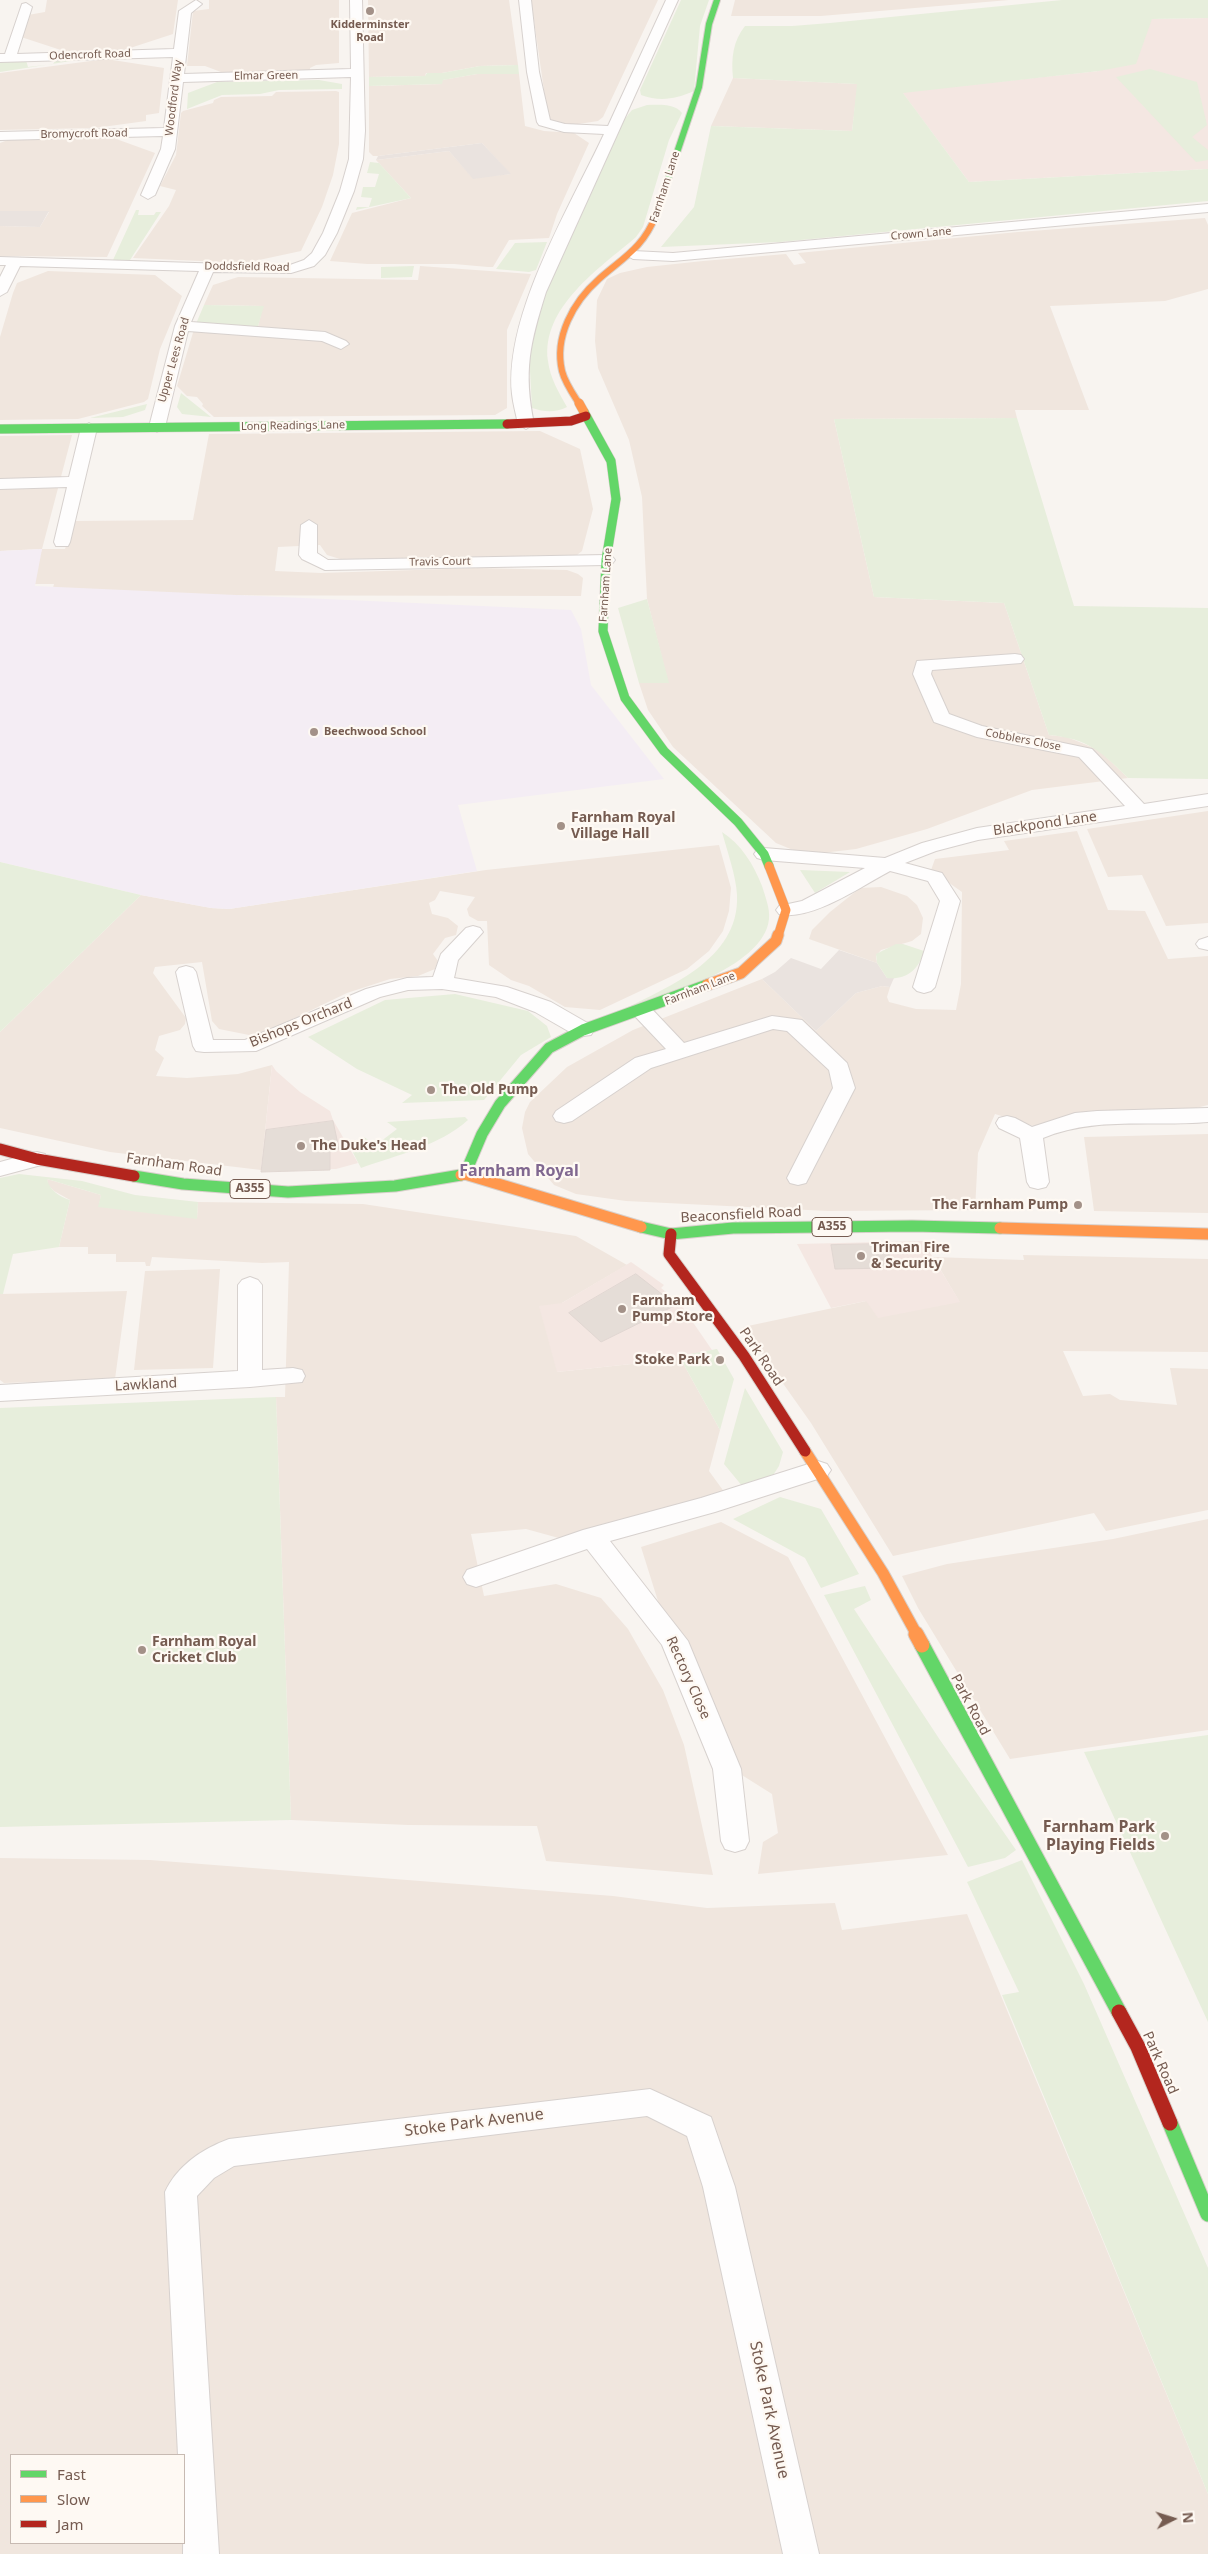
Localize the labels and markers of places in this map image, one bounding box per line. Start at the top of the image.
marker: Kidderminster Road [364,5,376,17]
place label: Kidderminster Road [331,18,409,44]
place label: Beechwood School [324,725,426,739]
marker: Beechwood School [308,726,320,738]
place label: Farnham Royal Village Hall [571,810,675,842]
marker: Farnham Royal Village Hall [555,820,567,832]
place label: The Old Pump [441,1082,538,1098]
marker: The Old Pump [425,1084,437,1096]
place label: The Duke's Head [311,1138,427,1154]
marker: The Duke's Head [295,1140,307,1152]
place label: The Farnham Pump [932,1197,1068,1213]
marker: The Farnham Pump [1072,1199,1084,1211]
place label: Triman Fire & Security [871,1240,950,1272]
marker: Triman Fire & Security [855,1250,867,1262]
place label: Farnham Pump Store [632,1293,713,1325]
marker: Farnham Pump Store [616,1303,628,1315]
place label: Stoke Park [635,1352,710,1368]
marker: Stoke Park [714,1354,726,1366]
place label: Farnham Royal Cricket Club [152,1634,256,1666]
marker: Farnham Royal Cricket Club [136,1644,148,1656]
place label: Farnham Park Playing Fields [1043,1817,1155,1855]
marker: Farnham Park Playing Fields [1159,1830,1171,1842]

